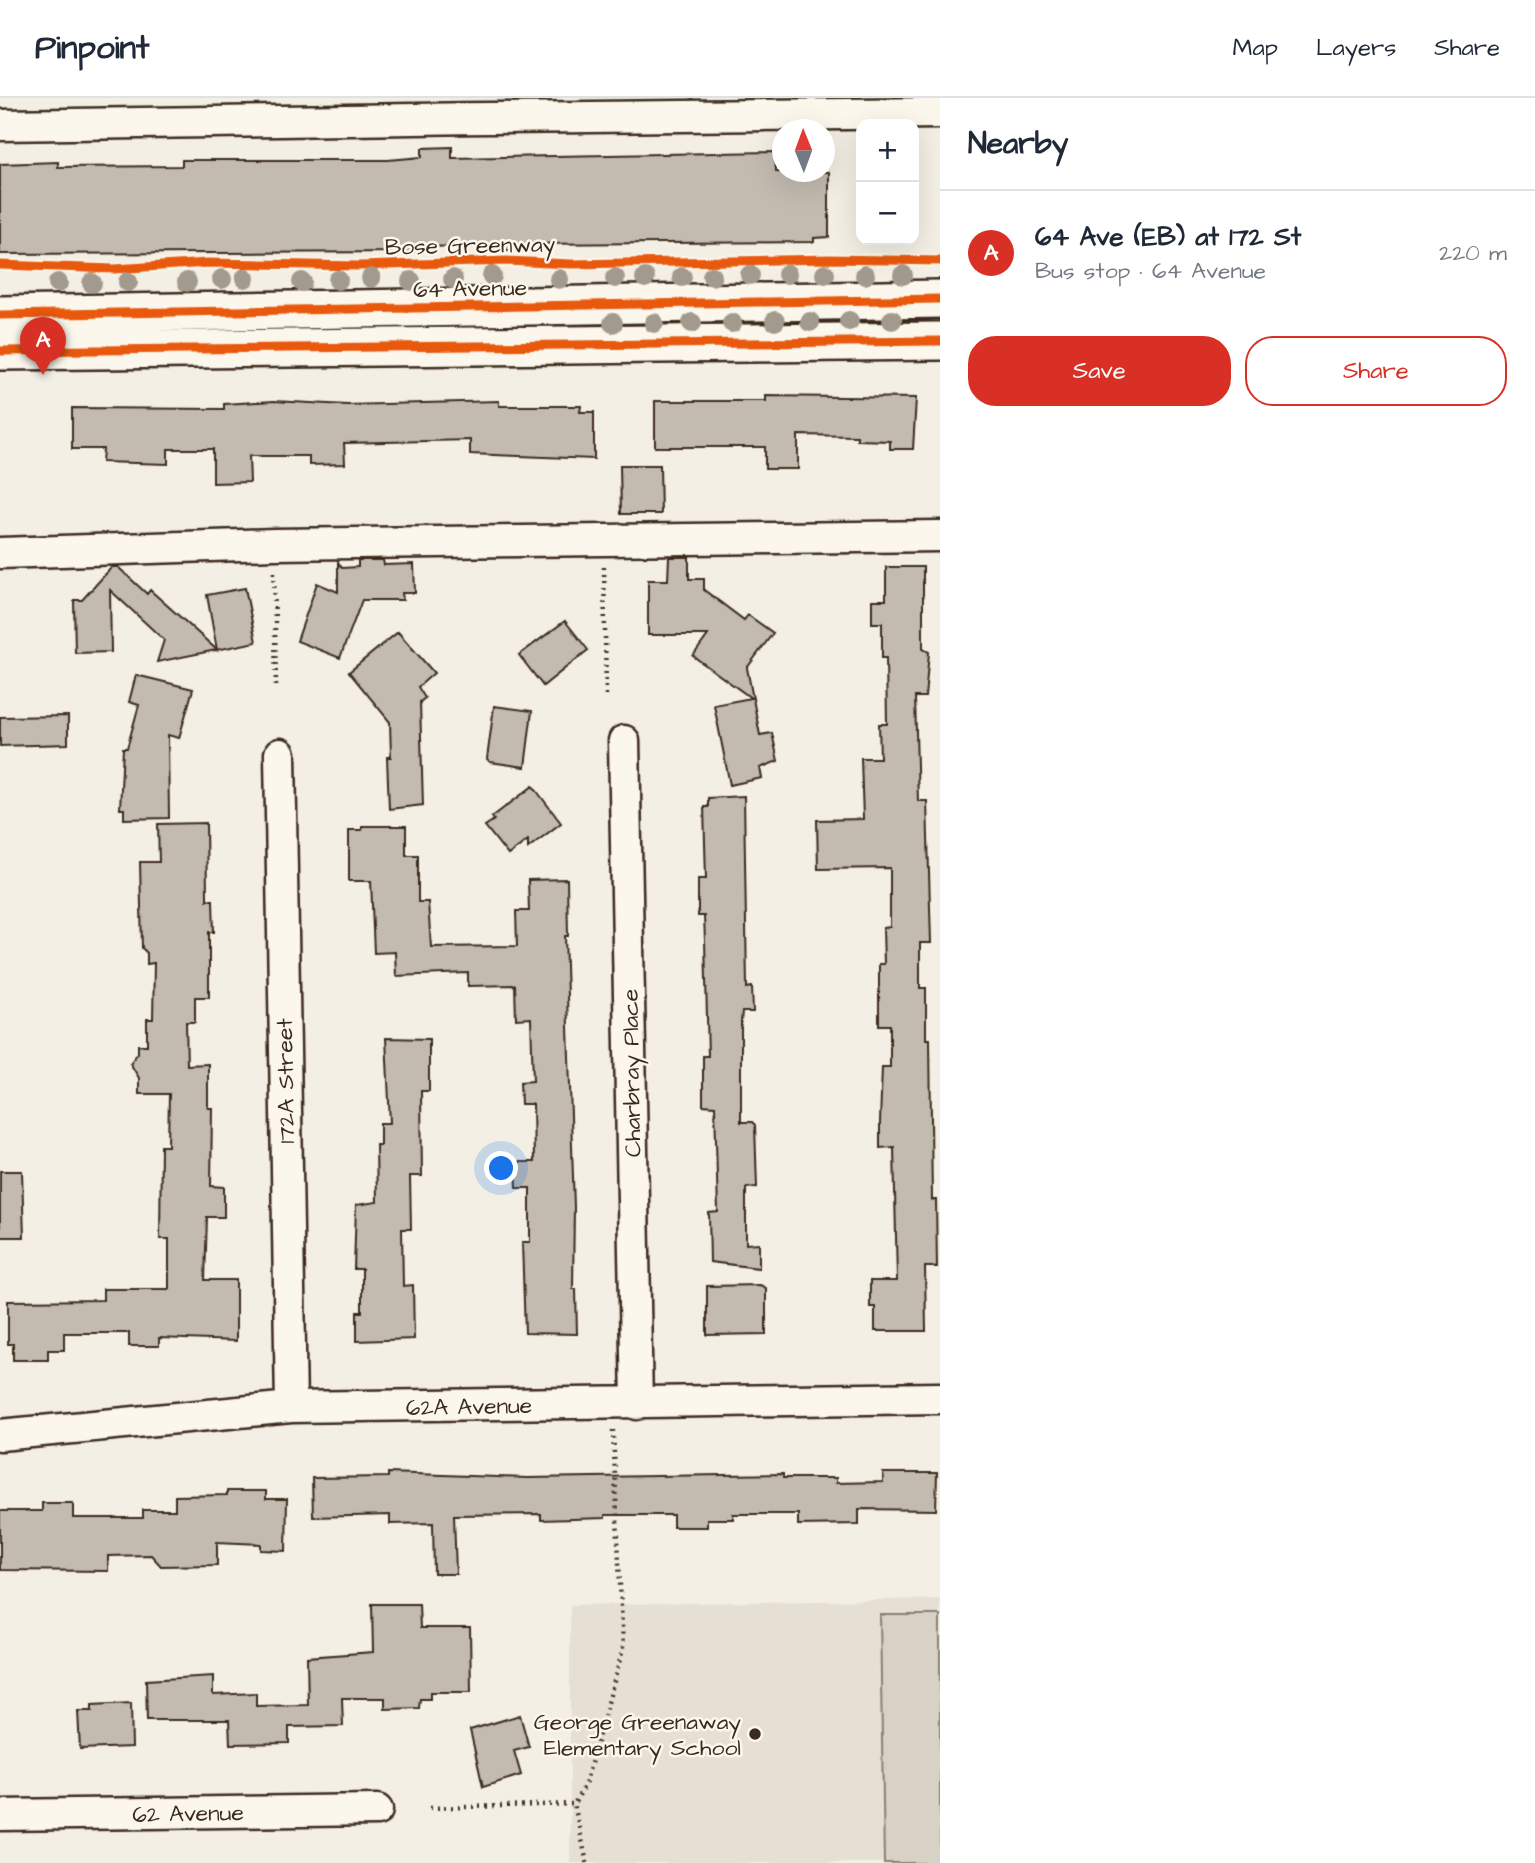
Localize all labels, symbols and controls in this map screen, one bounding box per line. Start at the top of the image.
text: Pinpoint [35,25,149,71]
text: Map [1233,31,1278,65]
text: Layers [1316,31,1396,65]
text: Share [1434,31,1500,65]
north arrow [772,119,835,182]
map controls [856,119,919,245]
button: + [856,119,919,182]
text: Nearby [968,123,1068,165]
button: − [856,182,919,245]
text: 64 Ave (EB) at 172 St [1035,219,1301,255]
street label: Bose Greenway [385,229,556,264]
text: A [984,237,998,269]
text: 220 m [1439,237,1507,269]
text: Bus stop · 64 Avenue [1035,255,1266,287]
street label: 64 Avenue [413,272,527,306]
pin: A [20,317,66,375]
button: Save [968,336,1231,406]
button: Share [1245,336,1507,406]
street label: Charbray Place [615,989,650,1157]
street label: 172A Street [269,1017,303,1144]
your location [484,1151,518,1185]
street label: 62A Avenue [406,1390,532,1424]
place label: George Greenaway Elementary School [534,1706,741,1765]
marker: George Greenaway Elementary School [747,1726,763,1742]
street label: 62 Avenue [132,1797,244,1831]

